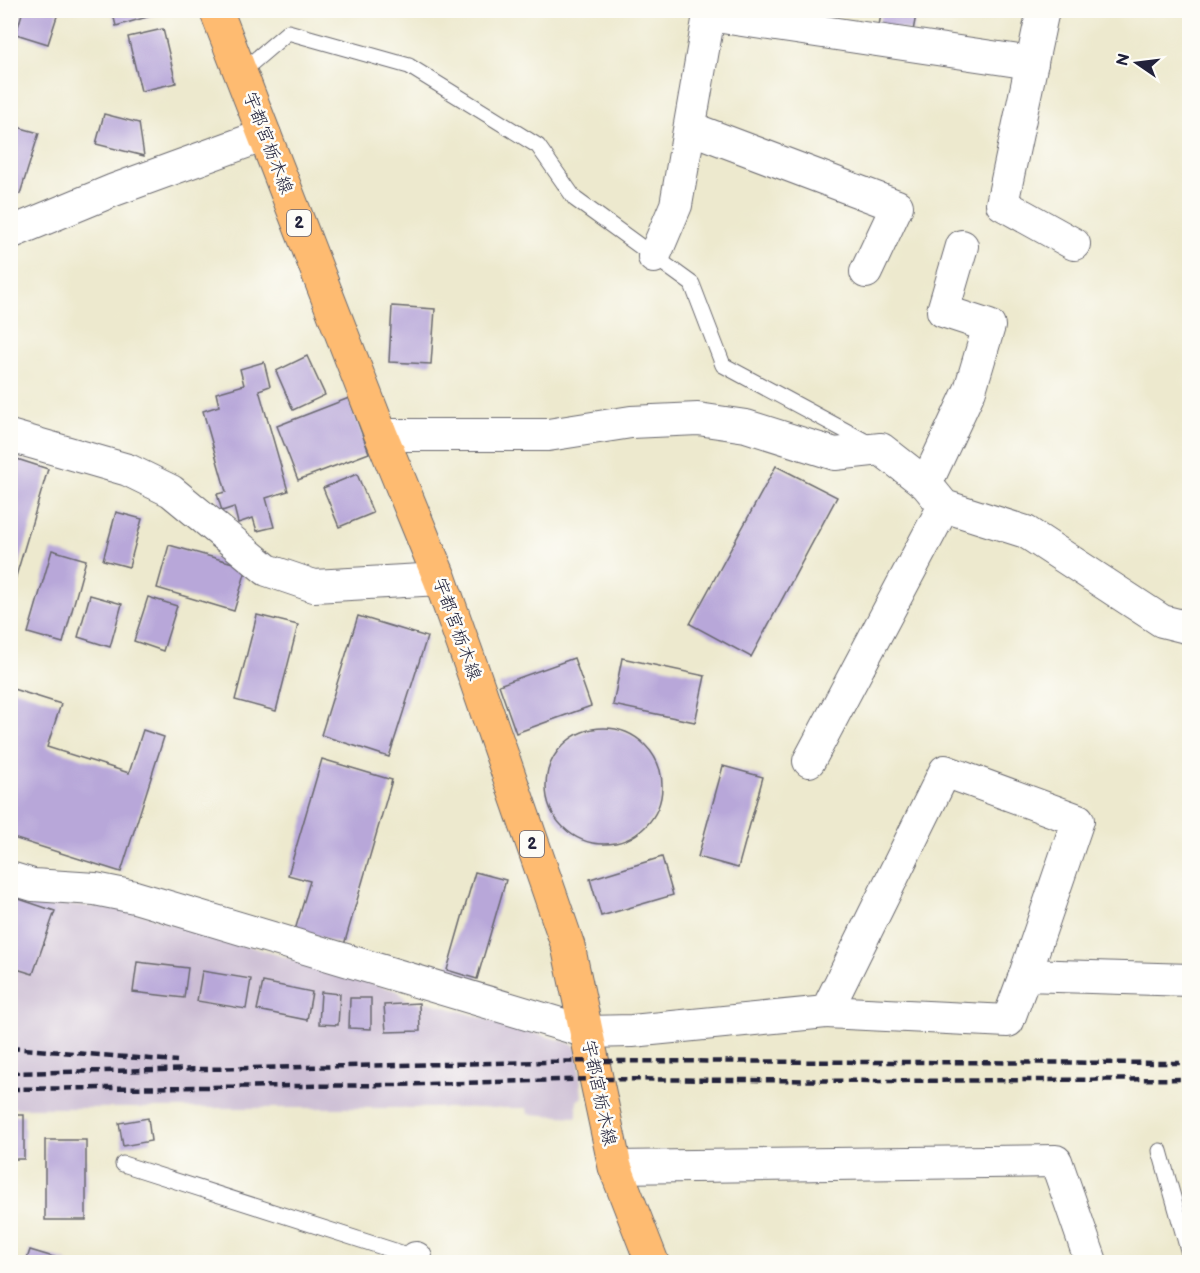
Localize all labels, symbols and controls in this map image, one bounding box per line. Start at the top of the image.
north arrow [1107,33,1167,93]
text: N [1113,52,1135,68]
street label: 宇都宮栃木線 [239,89,297,197]
road number: 2 [287,210,311,236]
street label: 宇都宮栃木線 [429,575,485,683]
road number: 2 [520,831,544,857]
street label: 宇都宮栃木線 [578,1038,620,1148]

